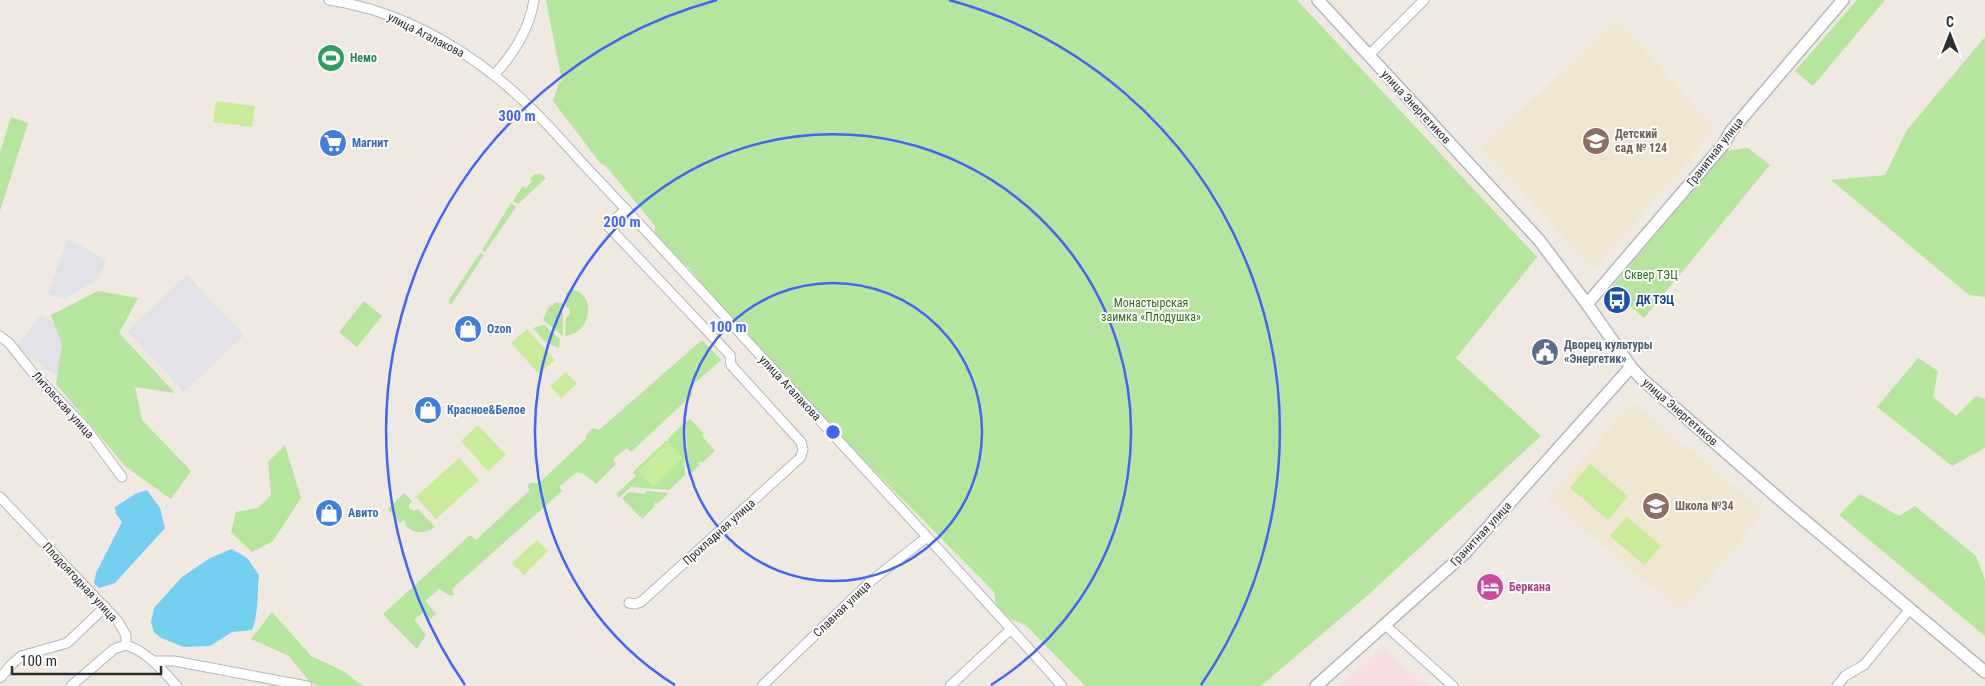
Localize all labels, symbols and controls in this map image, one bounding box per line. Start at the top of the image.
street label: улица Агалакова [385,10,467,60]
north arrow [1925,10,1975,60]
text: С [1946,14,1954,30]
sports icon: Немо [316,43,346,73]
place label: Немо [350,51,377,65]
street label: улица Энергетиков [1378,67,1454,147]
text: 300 m [498,107,536,125]
street label: Гранитная улица [1684,115,1746,189]
school or university icon: Детский сад № 124 [1581,126,1611,156]
place label: Детский сад № 124 [1615,127,1667,155]
supermarket icon: Магнит [318,128,348,158]
place label: Магнит [352,136,389,150]
text: 200 m [603,213,641,231]
park label: Сквер ТЭЦ [1624,268,1678,282]
bus stop icon: ДК ТЭЦ [1602,285,1632,315]
place label: ДК ТЭЦ [1636,293,1674,307]
park label: Монастырская заимка «Плодушка» [1101,296,1201,324]
shop icon: Ozon [453,314,483,344]
text: 100 m [709,318,747,336]
place label: Ozon [487,322,512,336]
public building icon: Дворец культуры «Энергетик» [1530,337,1560,367]
place label: Дворец культуры «Энергетик» [1564,338,1653,366]
street label: улица Агалакова [756,352,824,424]
street label: Литовская улица [29,369,97,441]
street label: улица Энергетиков [1639,375,1721,449]
shop icon: Красное&Белое [413,395,443,425]
place label: Красное&Белое [447,403,526,417]
centre of rings [824,423,842,441]
school or university icon: Школа №34 [1641,491,1671,521]
street label: Прохладная улица [680,496,758,568]
shop icon: Авито [314,498,344,528]
street label: Гранитная улица [1448,499,1515,569]
place label: Школа №34 [1675,499,1734,513]
place label: Авито [348,506,378,520]
street label: Плодоягодная улица [40,539,120,625]
hotel icon: Беркана [1475,572,1505,602]
street label: Славная улица [810,578,874,640]
place label: Беркана [1509,580,1551,594]
scale bar [12,644,161,676]
text: 100 m [20,652,57,670]

